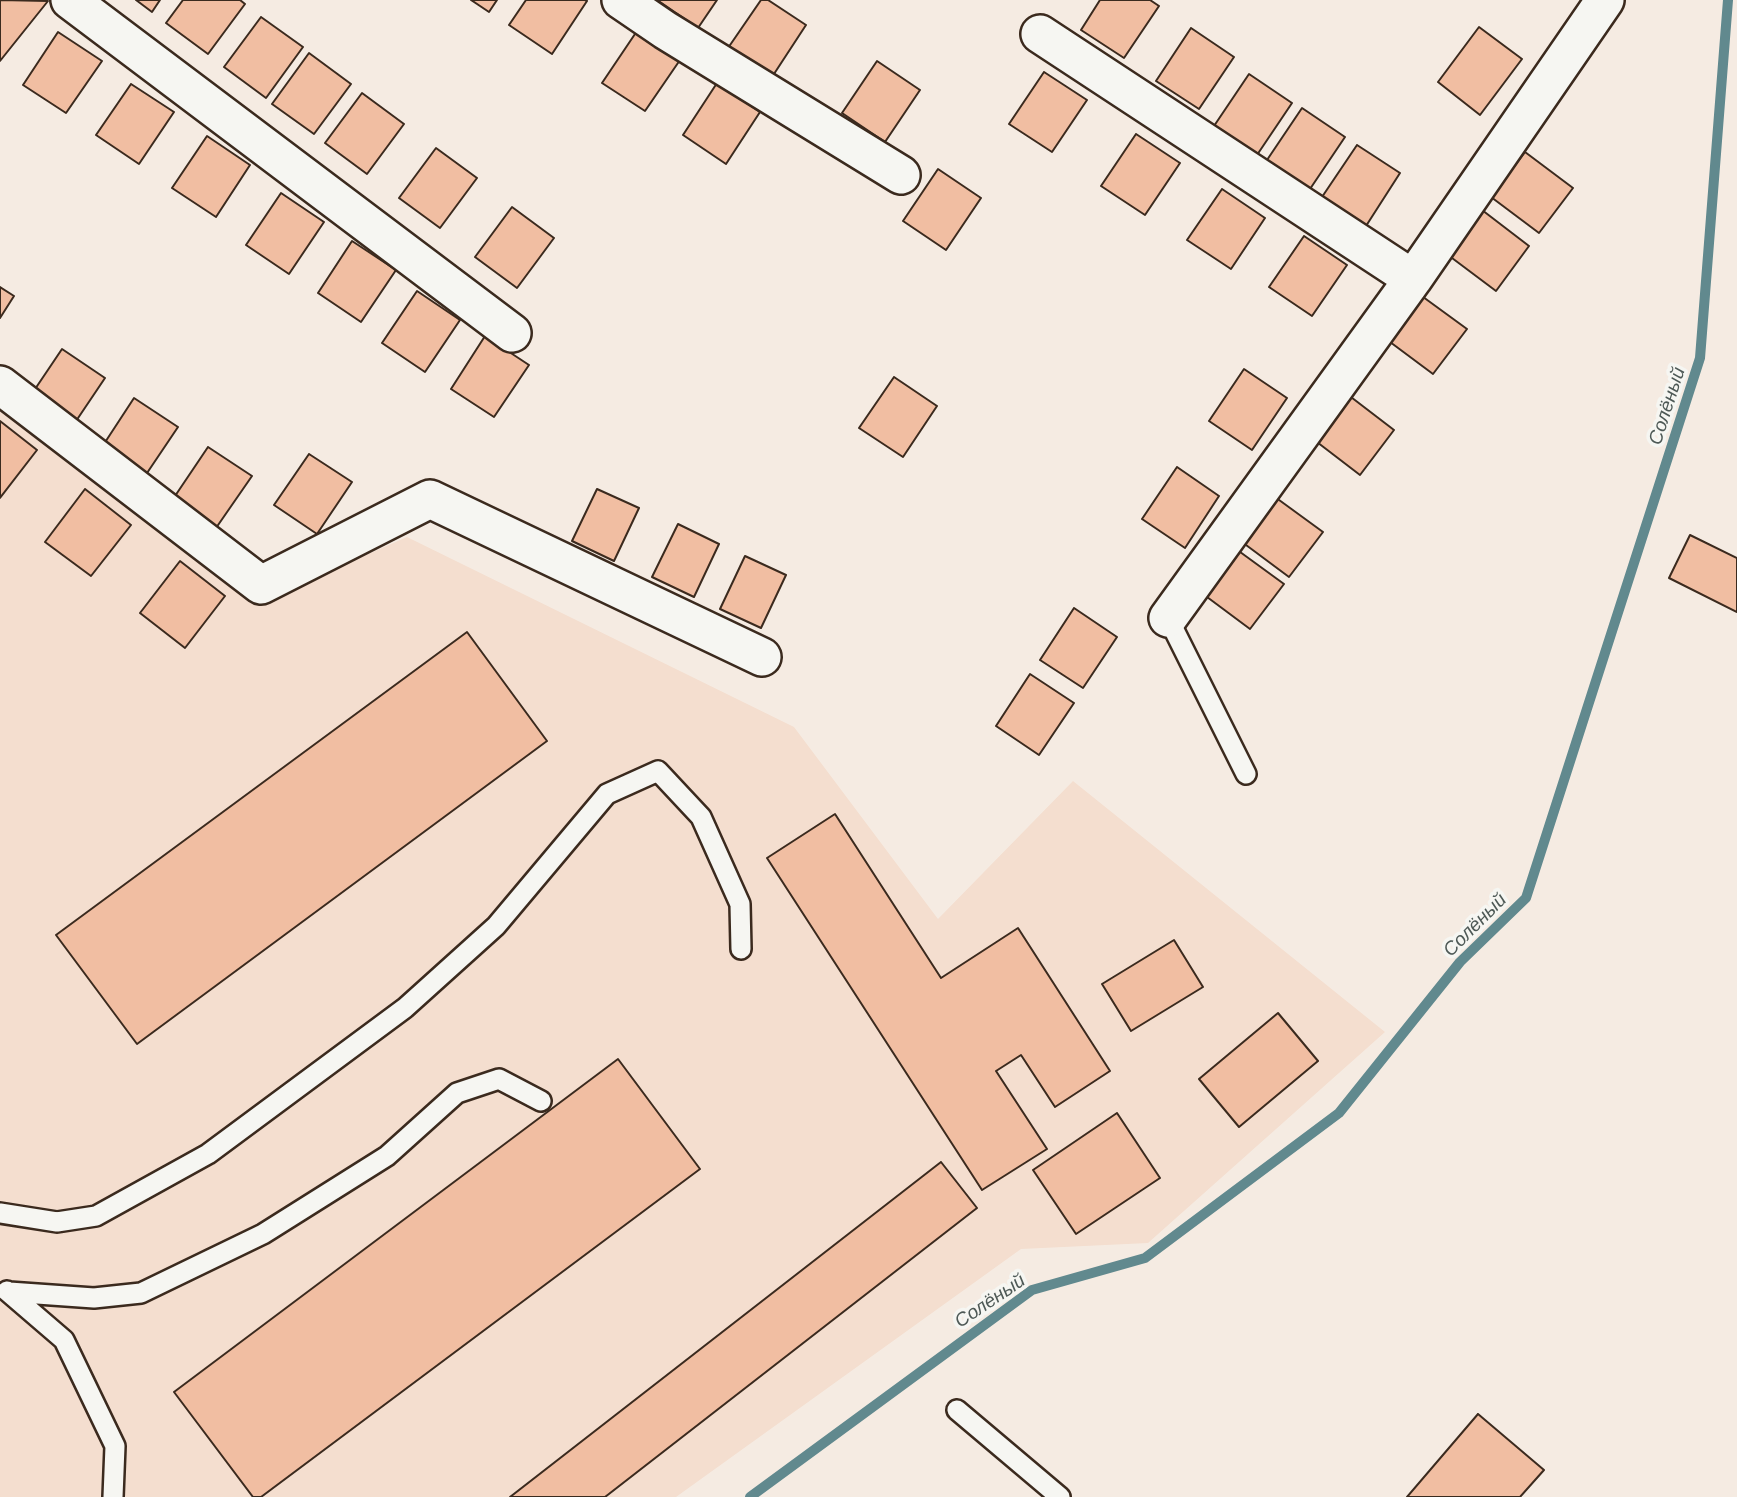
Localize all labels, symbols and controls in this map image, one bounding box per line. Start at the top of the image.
water label: Солёный [1644,364,1690,448]
water label: Солёный [1439,889,1511,961]
water label: Солёный [950,1269,1030,1333]

